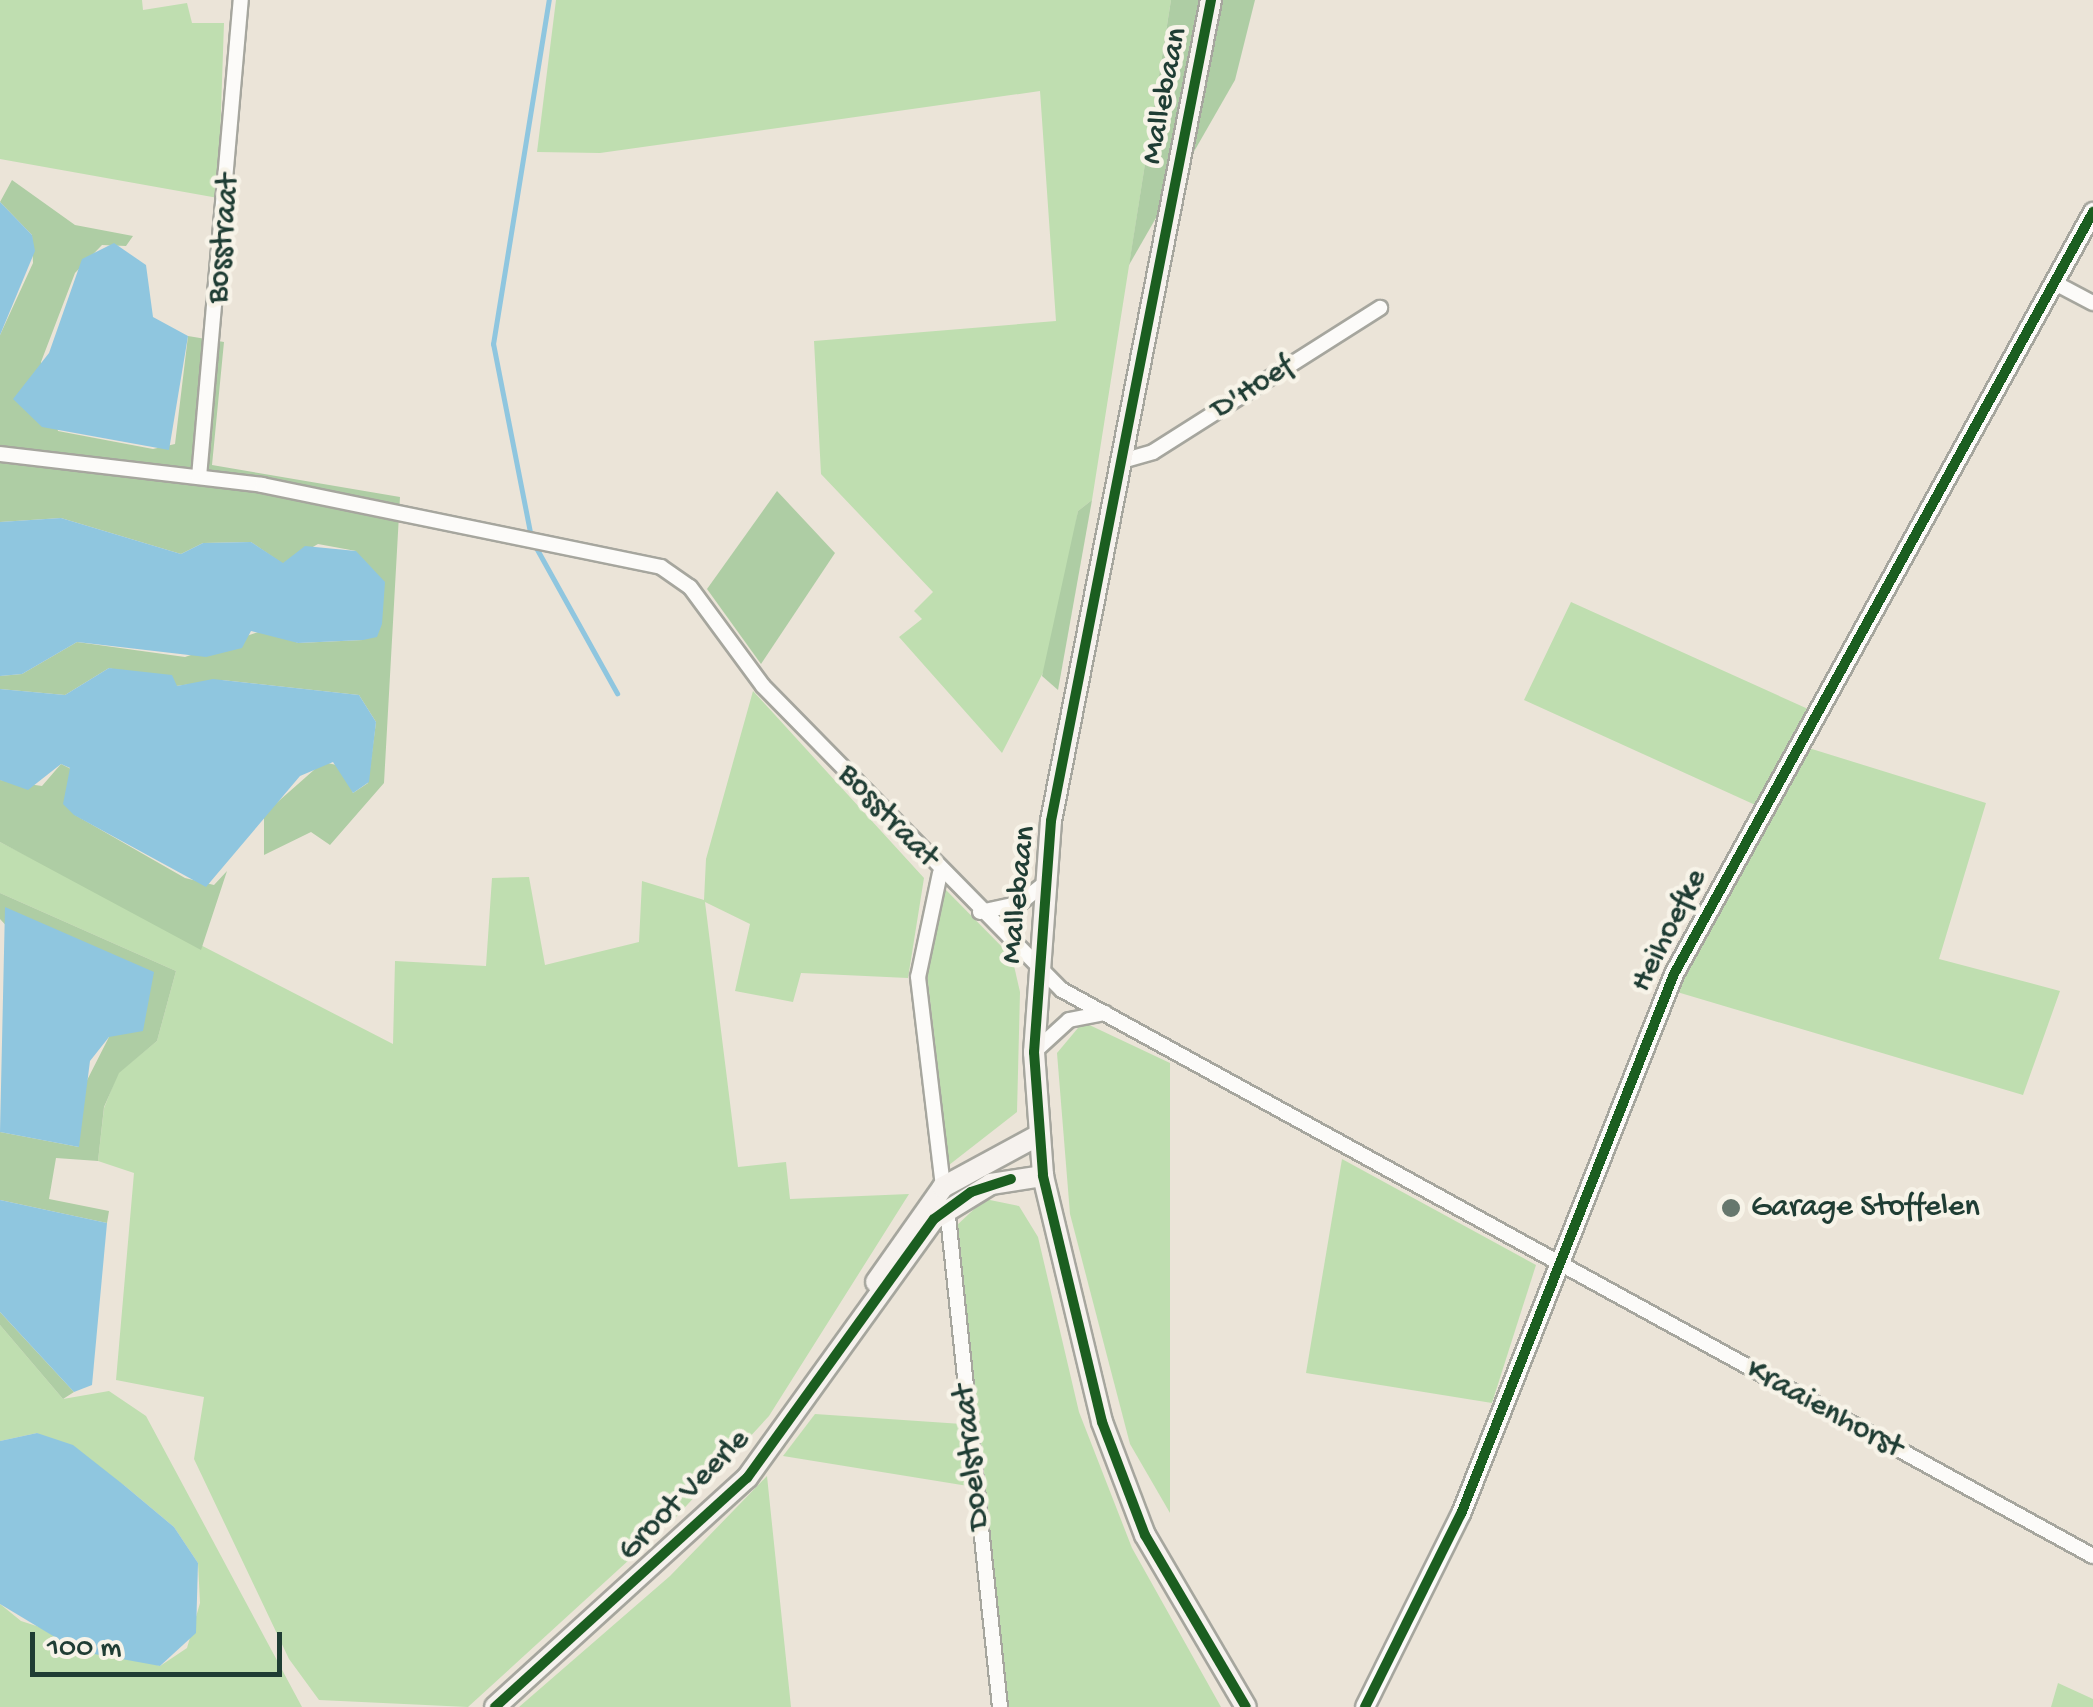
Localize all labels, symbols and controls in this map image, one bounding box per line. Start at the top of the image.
street label: Mallebaan [1134,25,1198,167]
street label: Bosstraat [200,173,250,305]
street label: D'Hoef [1205,349,1301,429]
street label: Bosstraat [828,757,946,877]
street label: Mallebaan [994,824,1046,966]
street label: Heihoefke [1623,863,1717,999]
place label: Garage Stoffelen [1751,1189,1980,1227]
marker: Garage Stoffelen [1720,1197,1742,1219]
street label: Kraaienhorst [1739,1351,1909,1469]
street label: Doelstraat [946,1382,1000,1532]
street label: Groot Veerle [611,1422,759,1570]
scale bar [35,1612,288,1674]
text: 100 m [47,1632,122,1667]

